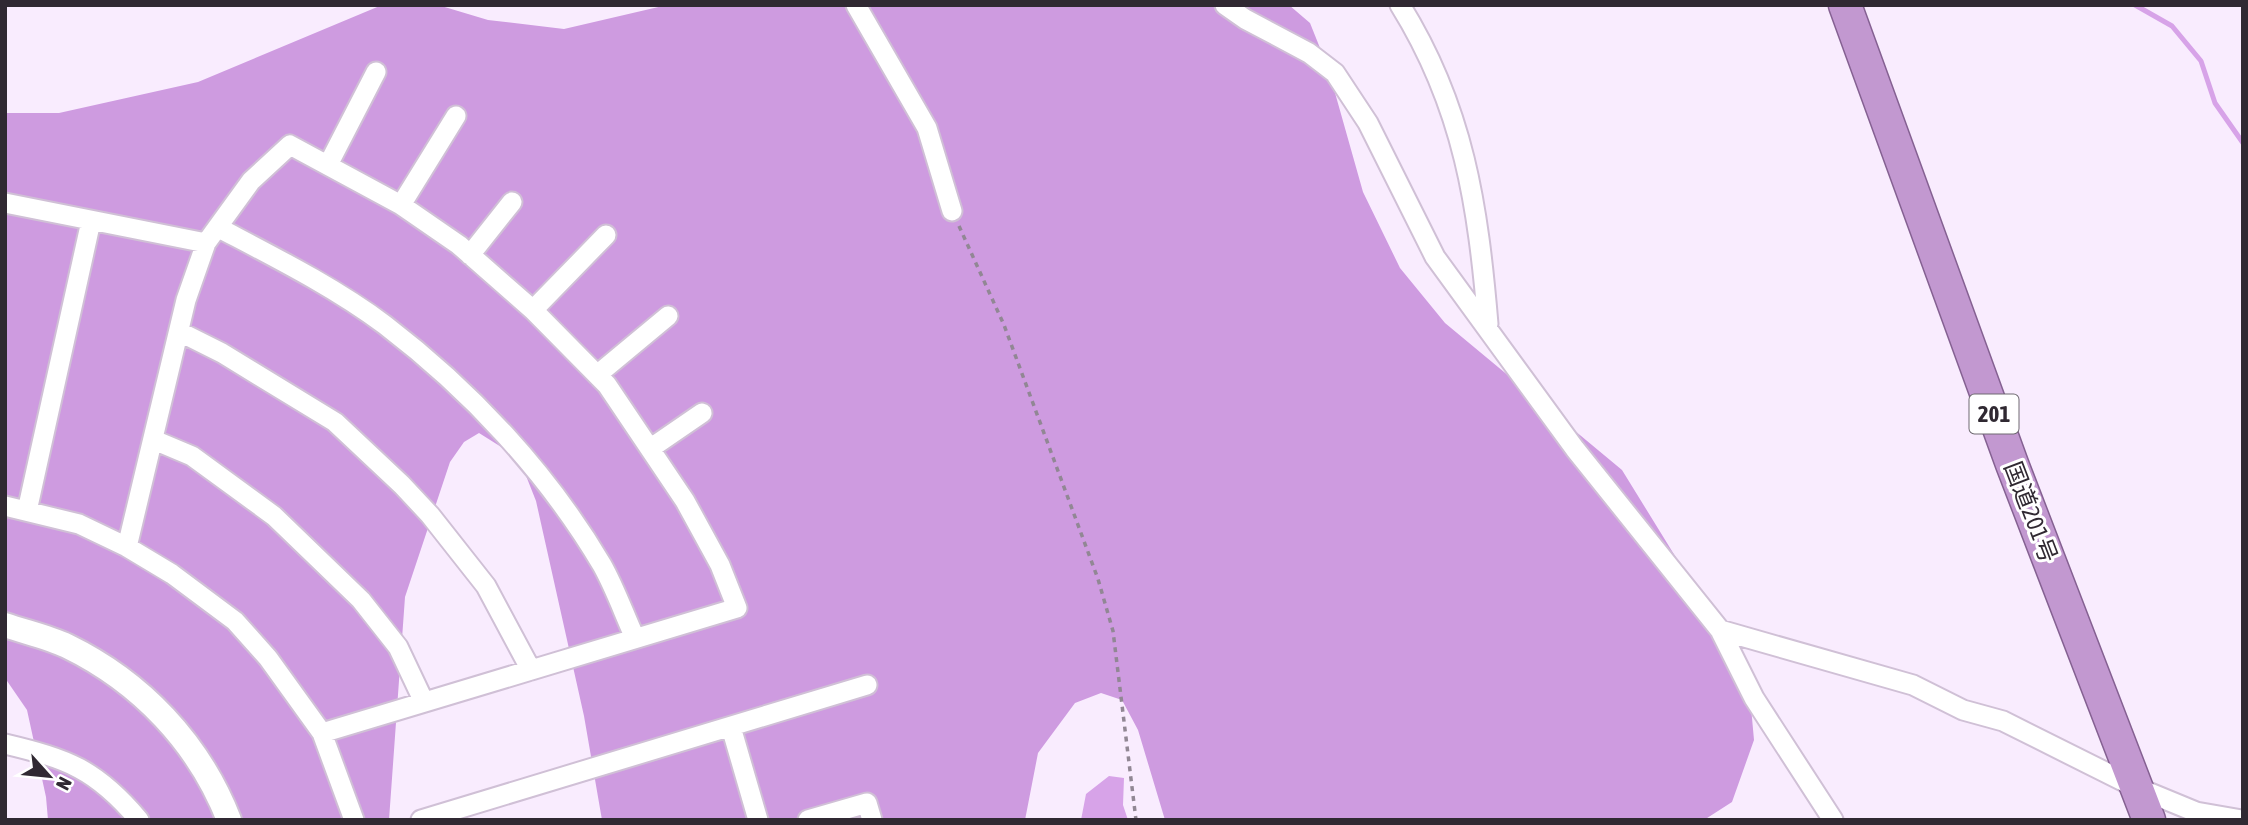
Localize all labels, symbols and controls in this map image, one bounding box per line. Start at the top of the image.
road number: 201 [1969,394,2018,434]
street label: 国道201号 [1999,458,2063,566]
north arrow [14,741,84,811]
text: N [52,774,76,794]

